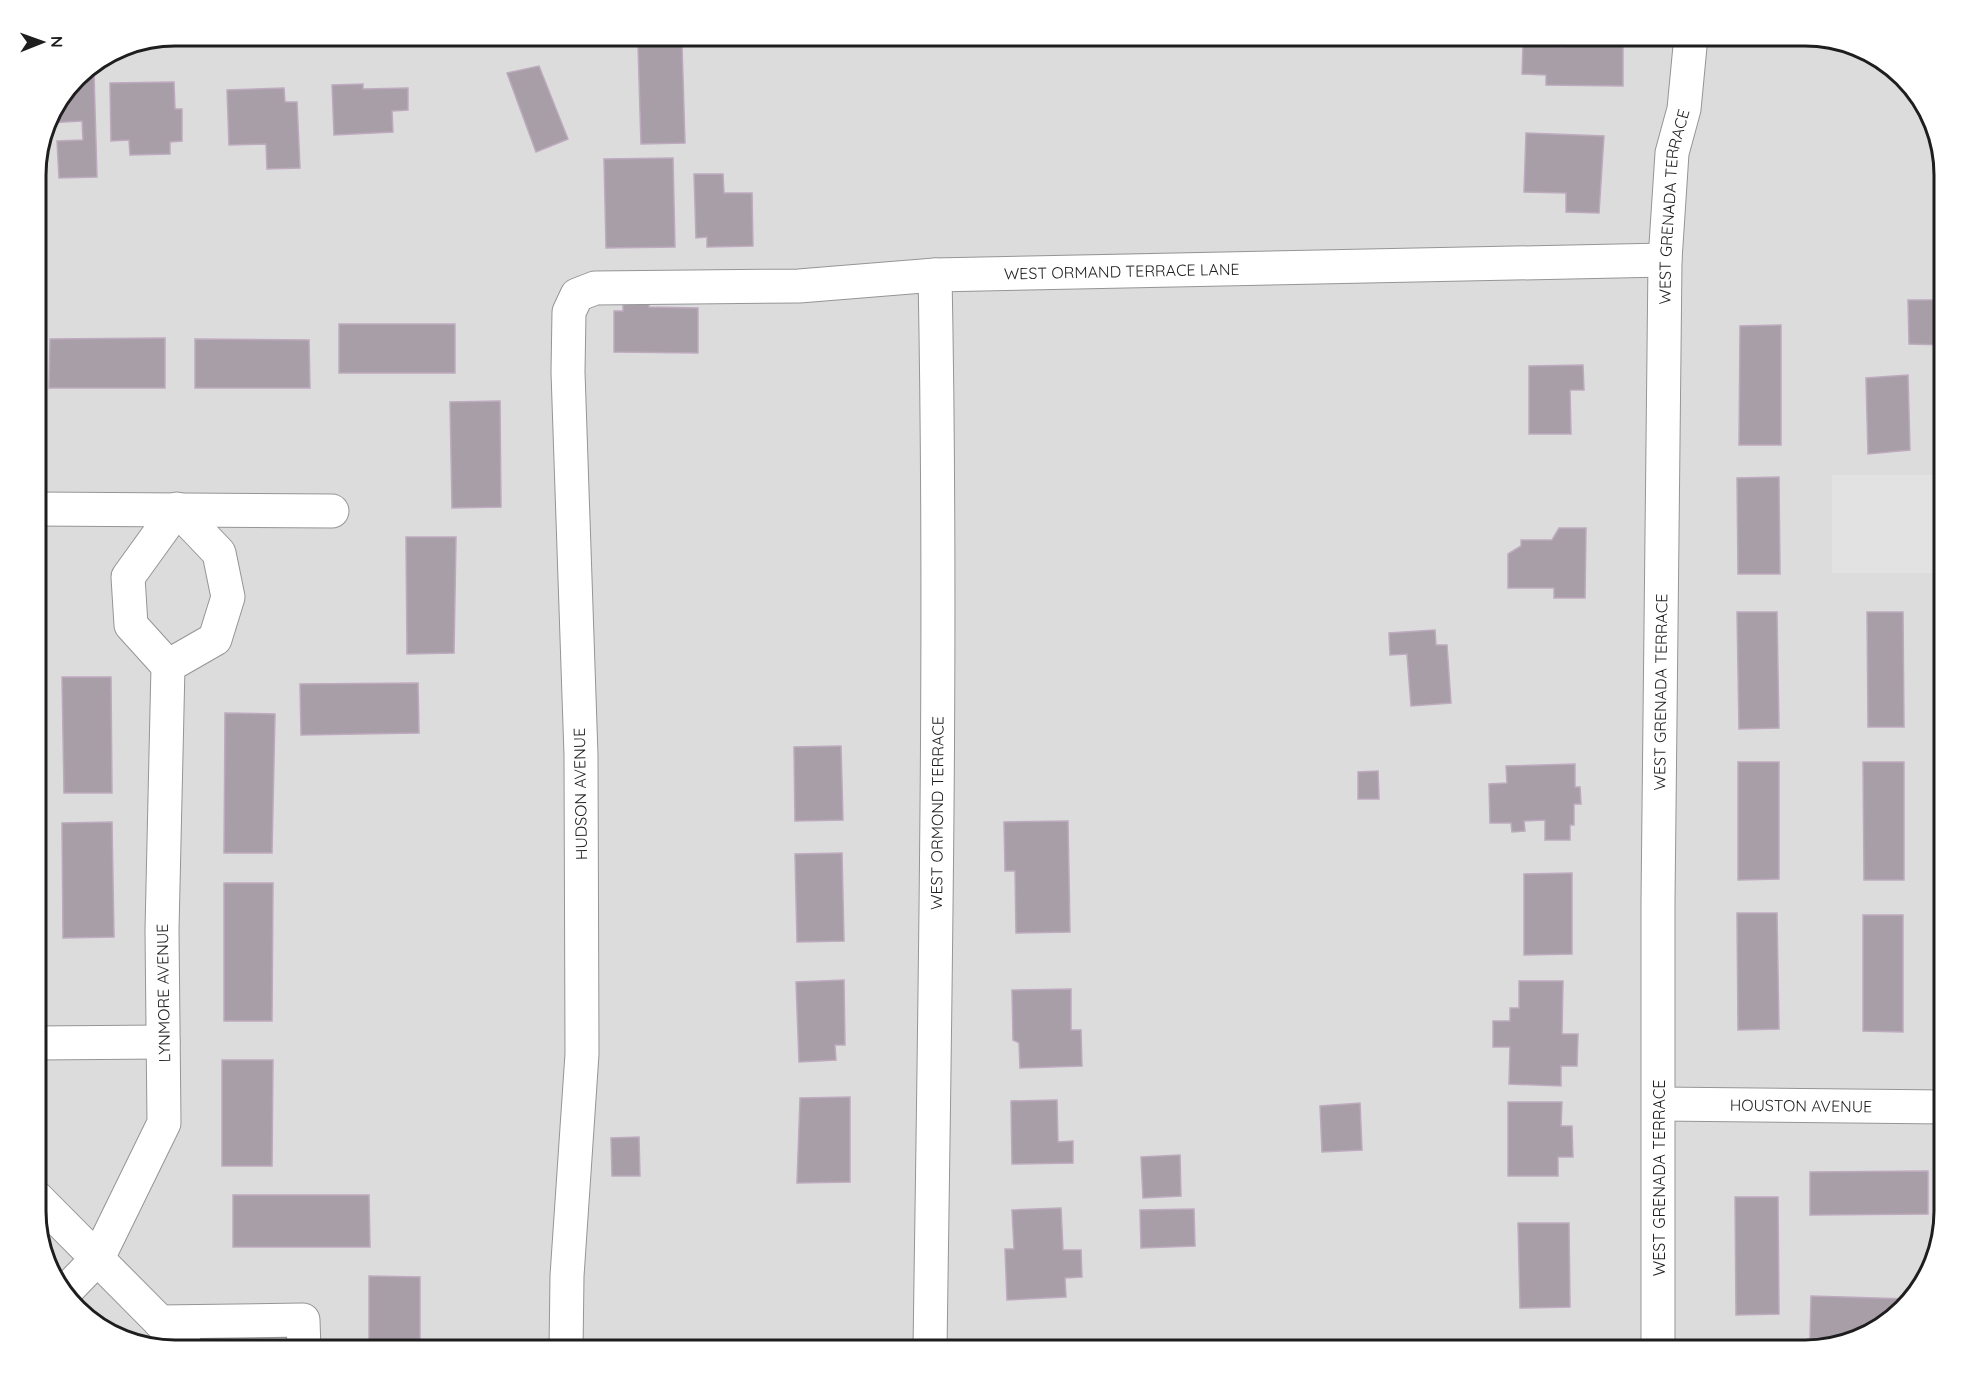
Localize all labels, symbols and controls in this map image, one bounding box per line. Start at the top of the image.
north arrow [12,12,72,72]
text: N [47,36,67,48]
street label: WEST GRENADA TERRACE [1655,107,1694,305]
street label: WEST ORMAND TERRACE LANE [1004,259,1240,284]
street label: WEST GRENADA TERRACE [1649,594,1671,791]
street label: WEST ORMOND TERRACE [926,716,948,910]
street label: HUDSON AVENUE [569,728,591,860]
street label: LYNMORE AVENUE [152,924,174,1062]
street label: WEST GRENADA TERRACE [1649,1080,1669,1276]
street label: HOUSTON AVENUE [1730,1095,1872,1116]

